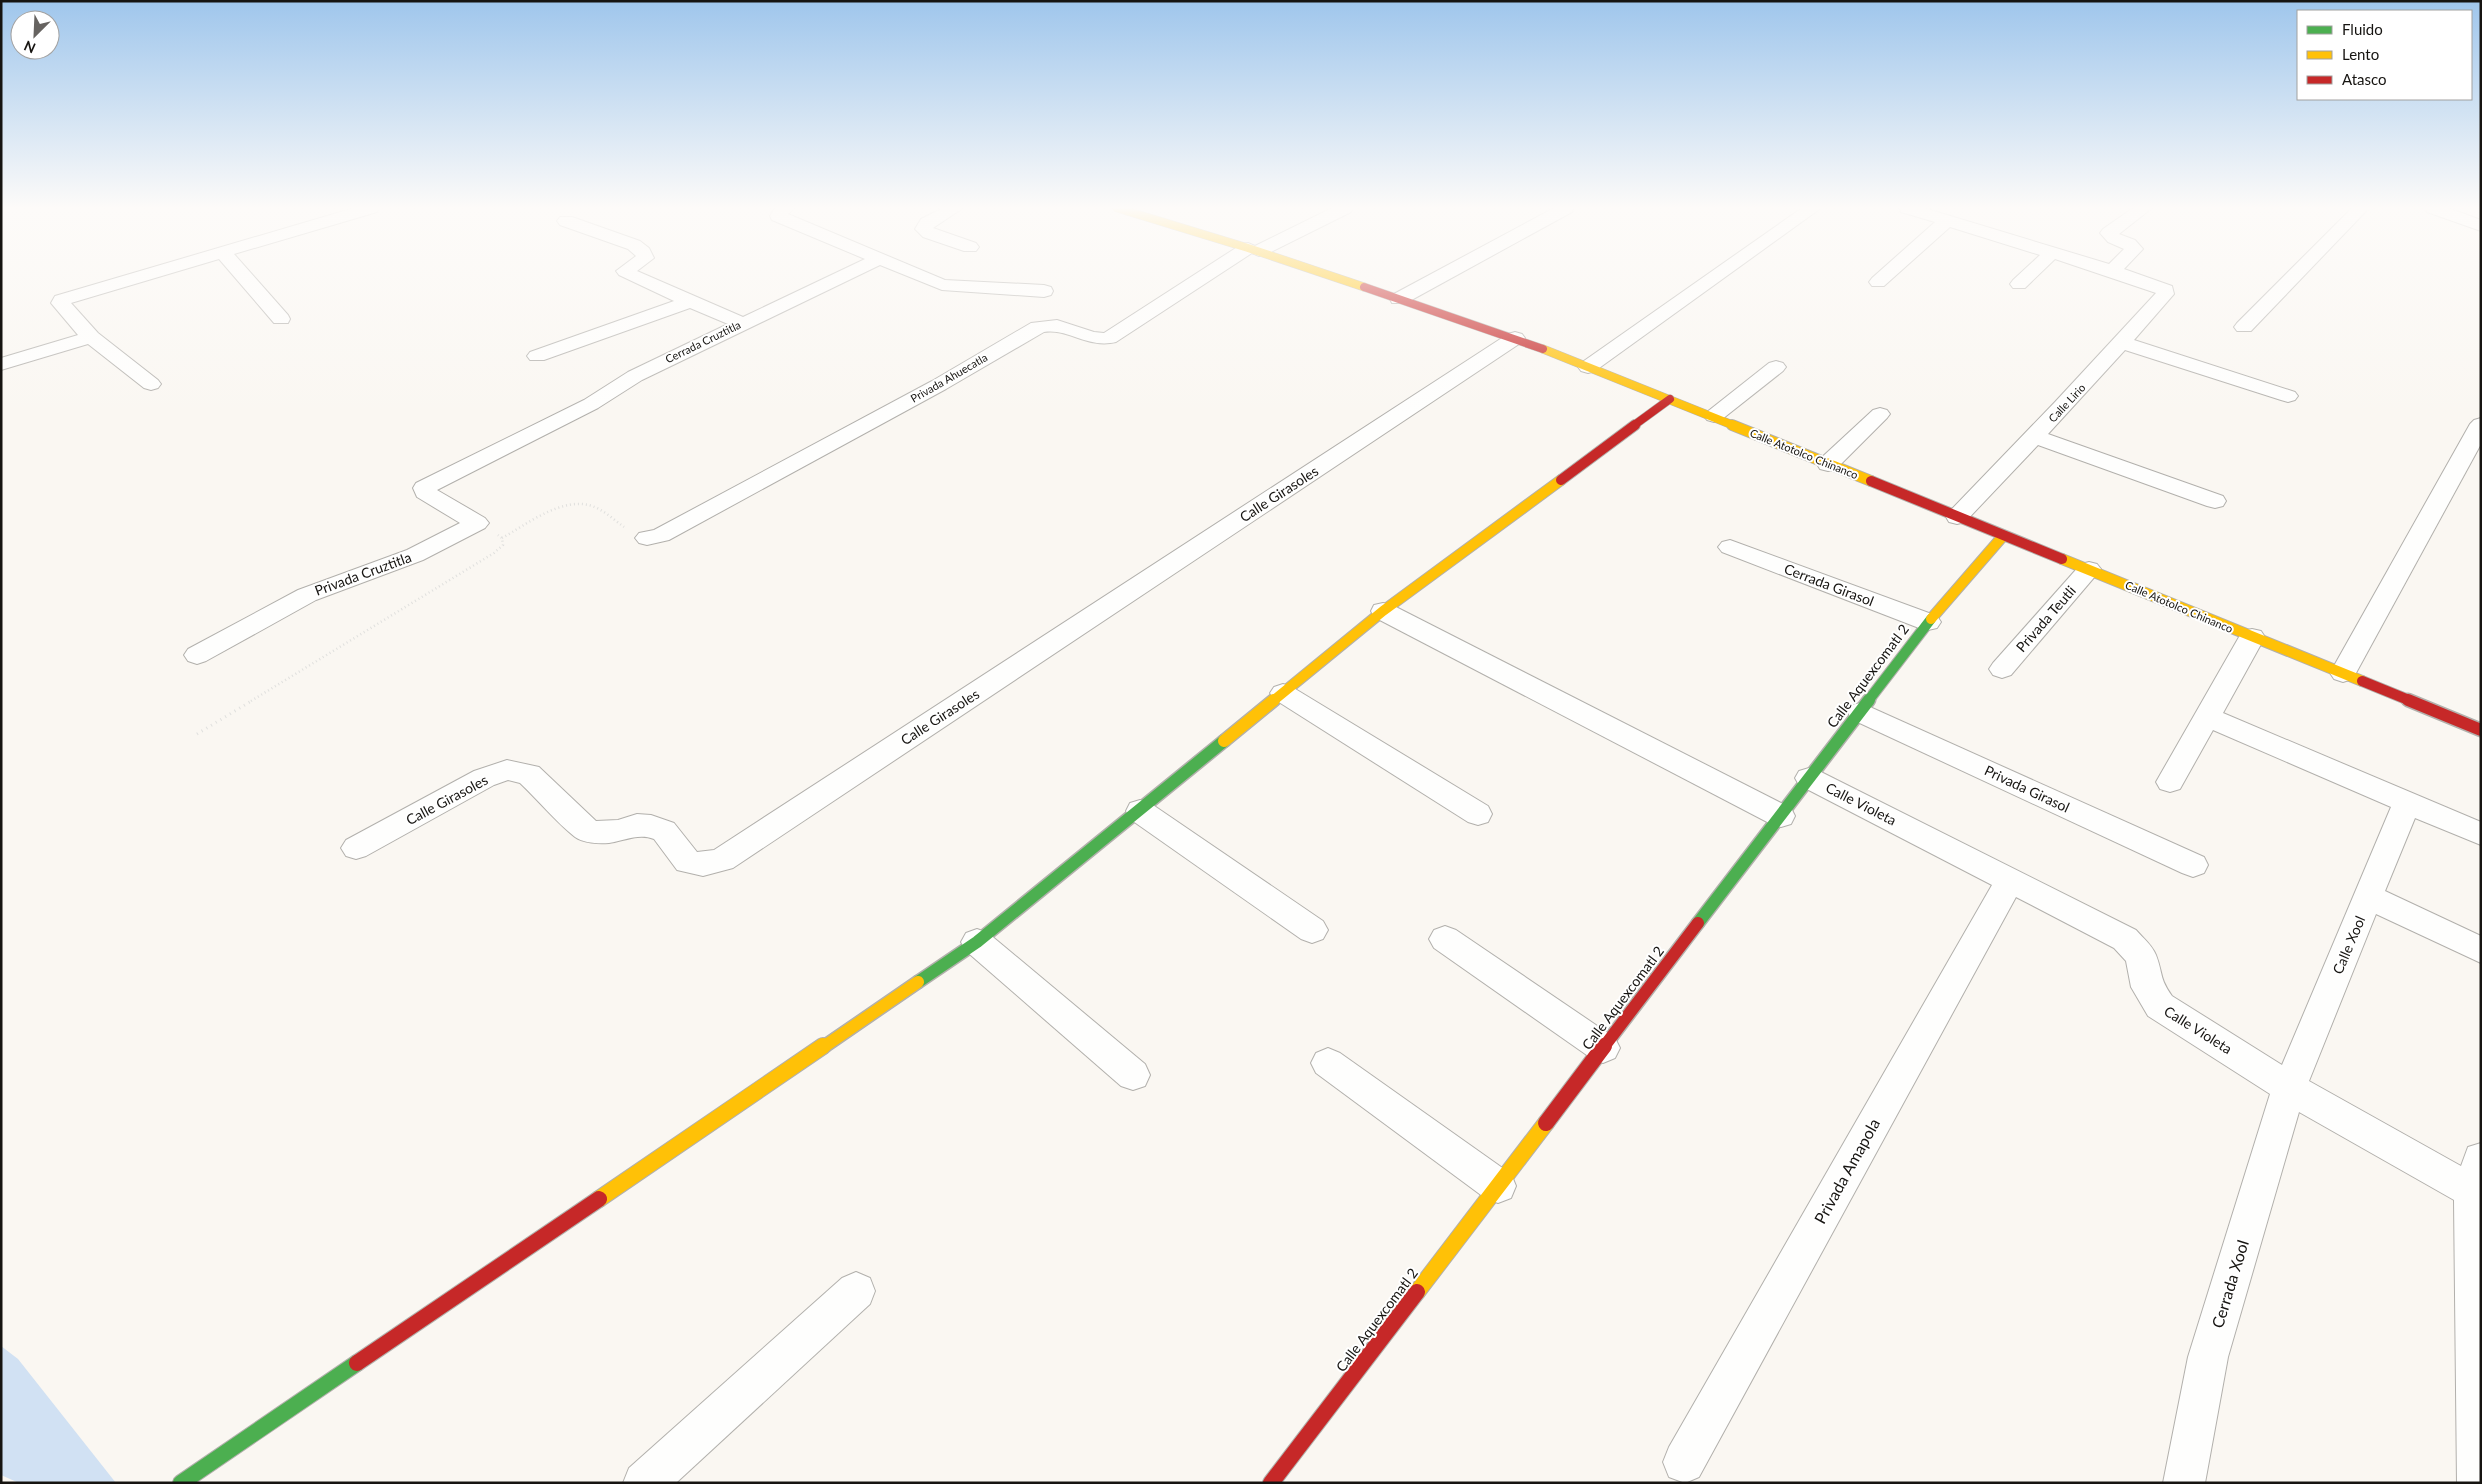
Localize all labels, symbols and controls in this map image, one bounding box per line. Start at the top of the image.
north arrow [10,10,60,60]
legend [2297,10,2472,100]
text: Fluido [2342,20,2383,38]
text: N [21,37,38,57]
text: Lento [2342,45,2379,63]
text: Atasco [2342,70,2387,88]
street label: Cerrada Cruztitla [663,318,743,365]
street label: Privada Ahuecatla [908,350,989,405]
street label: Calle Lirio [2046,381,2088,425]
street label: Calle Atotolco Chinanco [1748,426,1860,481]
street label: Calle Girasoles [1236,462,1321,525]
street label: Privada Cruztitla [312,548,413,599]
street label: Cerrada Girasol [1782,560,1876,609]
street label: Calle Atotolco Chinanco [2123,578,2235,635]
street label: Privada Teutli [2012,582,2079,655]
street label: Calle Aquexcomatl 2 [1823,621,1912,731]
street label: Calle Girasoles [897,685,982,748]
street label: Privada Girasol [1982,761,2072,816]
street label: Calle Girasoles [403,771,491,828]
street label: Calle Violeta [1823,779,1899,829]
street label: Calle Xool [2329,913,2368,976]
street label: Calle Aquexcomatl 2 [1578,943,1667,1053]
street label: Calle Violeta [2161,1002,2235,1057]
street label: Privada Amapola [1810,1115,1883,1227]
street label: Cerrada Xool [2207,1238,2252,1330]
street label: Calle Aquexcomatl 2 [1332,1265,1421,1375]

